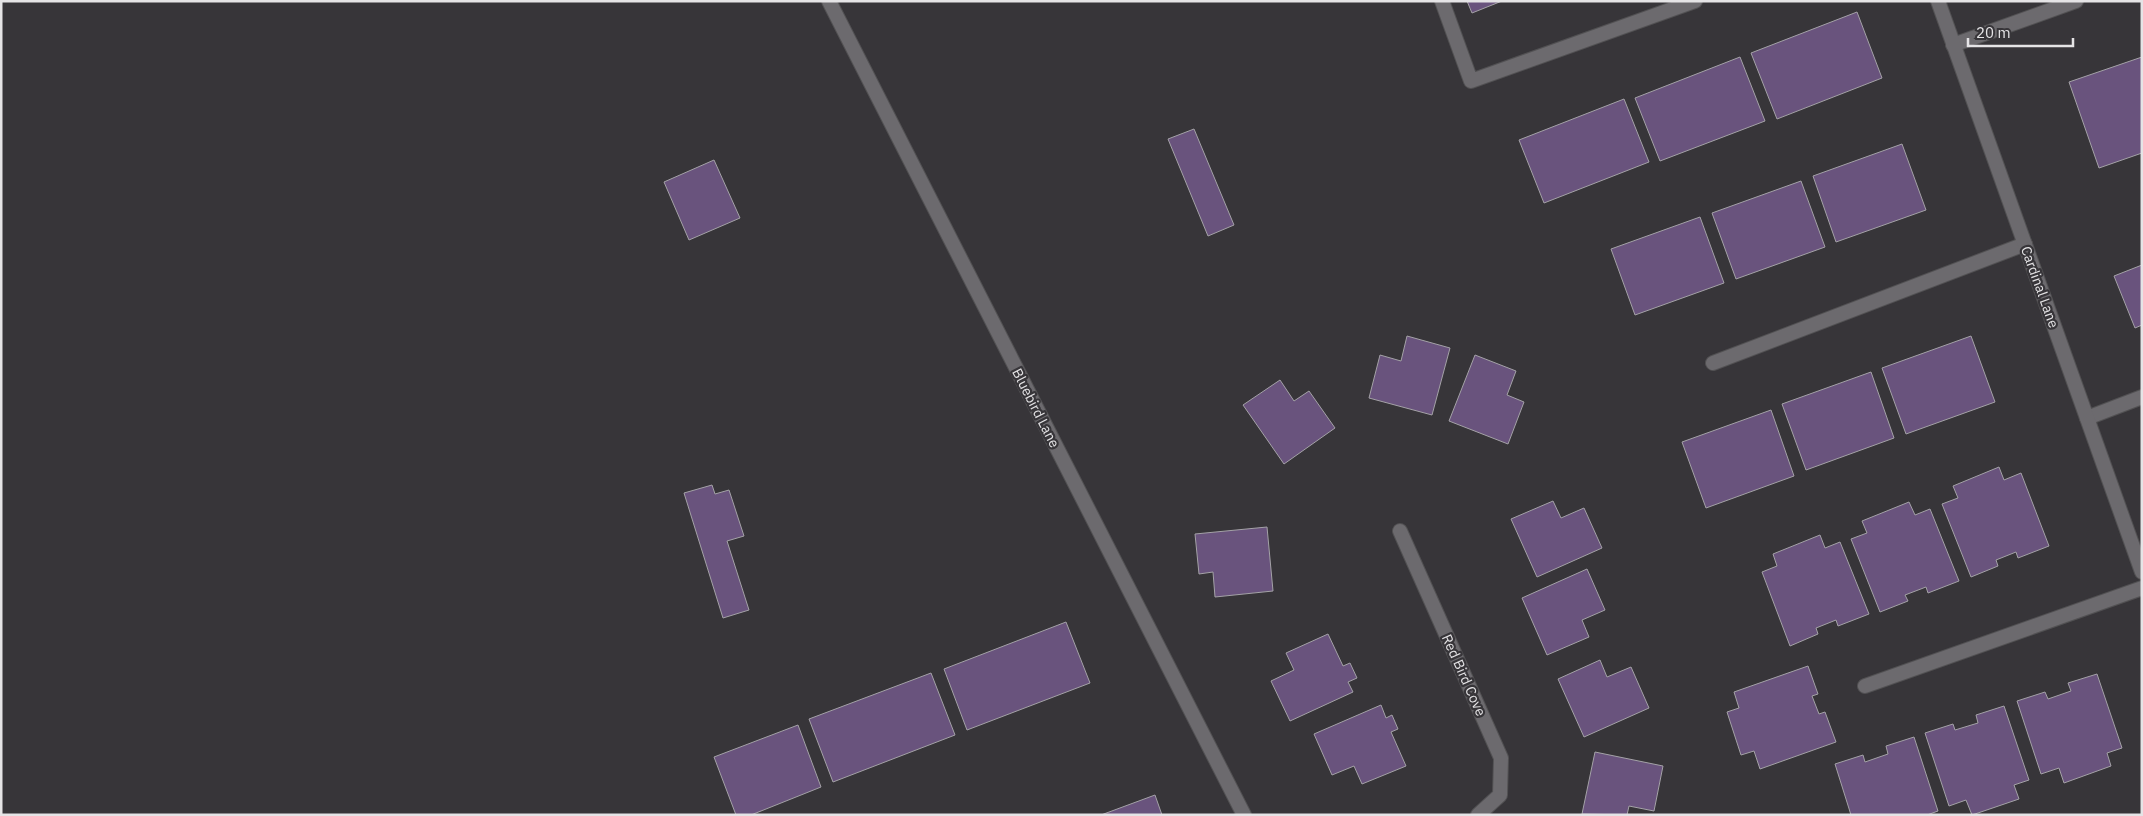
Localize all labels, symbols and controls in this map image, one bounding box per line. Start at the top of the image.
scale bar [1968,15,2073,47]
text: 20 m [1976,23,2011,42]
street label: Cardinal Lane [2017,244,2063,331]
street label: Bluebird Lane [1008,365,1064,451]
street label: Red Bird Cove [1438,631,1490,719]

